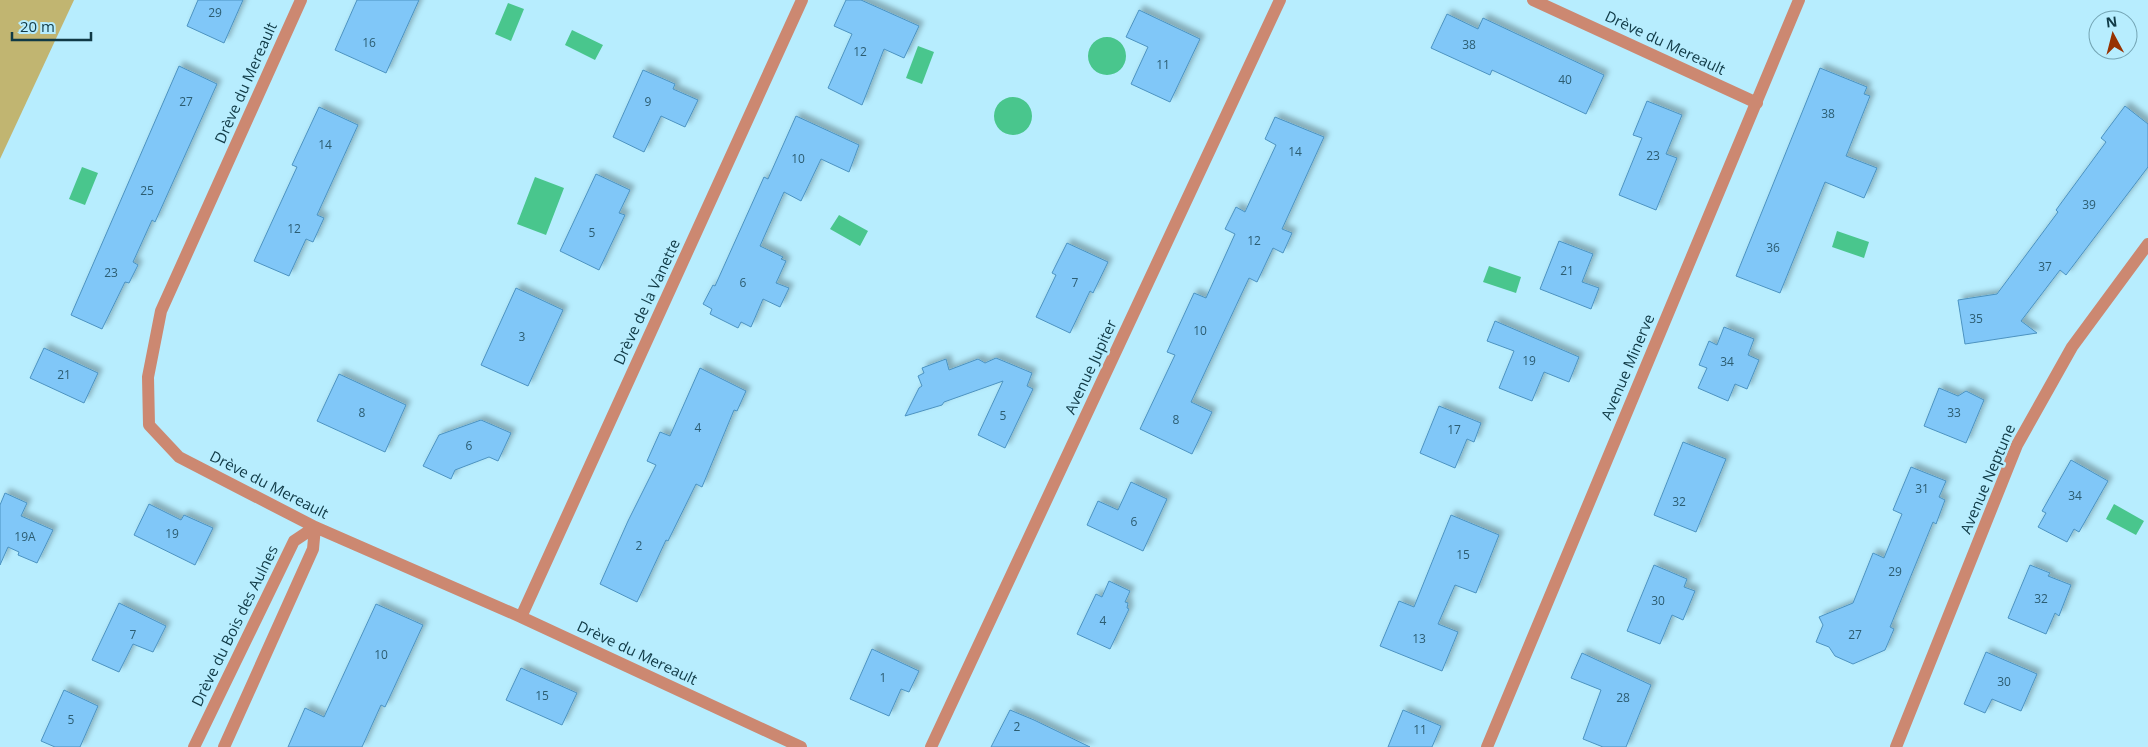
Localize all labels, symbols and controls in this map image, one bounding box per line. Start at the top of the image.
house number: 29 [208,4,222,21]
street label: Drève du Mereault [1602,5,1729,79]
scale bar [12,10,91,42]
north arrow [2088,10,2138,60]
text: N [2105,11,2118,32]
text: 20 m [20,16,55,36]
street label: Drève du Mereault [209,19,281,146]
house number: 16 [362,34,376,51]
house number: 38 [1462,36,1476,53]
house number: 12 [853,43,867,60]
house number: 11 [1156,56,1170,73]
house number: 40 [1558,71,1572,88]
house number: 27 [179,93,193,110]
house number: 9 [645,93,652,110]
house number: 38 [1821,105,1835,122]
house number: 14 [318,136,332,153]
house number: 14 [1288,143,1302,160]
house number: 23 [1646,147,1660,164]
house number: 10 [791,150,805,167]
house number: 25 [140,182,154,199]
house number: 39 [2082,196,2096,213]
house number: 12 [287,220,301,237]
house number: 5 [589,224,596,241]
house number: 12 [1247,232,1261,249]
street label: Drève de la Vanette [608,235,684,368]
house number: 36 [1766,239,1780,256]
house number: 37 [2038,258,2052,275]
house number: 21 [1560,262,1574,279]
house number: 23 [104,264,118,281]
house number: 6 [740,274,747,291]
house number: 7 [1072,274,1079,291]
house number: 35 [1969,310,1983,327]
street label: Avenue Minerve [1596,311,1658,423]
street label: Avenue Jupiter [1059,316,1121,417]
house number: 10 [1193,322,1207,339]
house number: 3 [519,328,526,345]
house number: 19 [1522,352,1536,369]
house number: 34 [1720,353,1734,370]
house number: 21 [57,366,71,383]
house number: 8 [359,404,366,421]
house number: 33 [1947,404,1961,421]
house number: 5 [1000,407,1007,424]
house number: 8 [1173,411,1180,428]
house number: 4 [695,419,702,436]
house number: 17 [1447,421,1461,438]
street label: Avenue Neptune [1955,421,2019,536]
house number: 6 [466,437,473,454]
street label: Drève du Mereault [207,446,332,523]
house number: 31 [1915,480,1929,497]
house number: 34 [2068,487,2082,504]
house number: 32 [1672,493,1686,510]
house number: 6 [1131,513,1138,530]
house number: 19 [165,525,179,542]
house number: 19A [14,528,36,545]
house number: 2 [636,537,643,554]
street label: Drève du Bois des Aulnes [186,542,282,709]
house number: 15 [1456,546,1470,563]
house number: 29 [1888,563,1902,580]
house number: 32 [2034,590,2048,607]
house number: 30 [1651,592,1665,609]
house number: 4 [1100,612,1107,629]
street label: Drève du Mereault [574,615,701,689]
house number: 7 [130,626,137,643]
house number: 27 [1848,626,1862,643]
house number: 13 [1412,630,1426,647]
house number: 10 [374,646,388,663]
house number: 1 [880,669,886,686]
house number: 30 [1997,673,2011,690]
house number: 15 [535,687,549,704]
house number: 28 [1616,689,1630,706]
house number: 5 [68,711,75,728]
house number: 2 [1014,718,1021,735]
house number: 11 [1413,721,1427,738]

